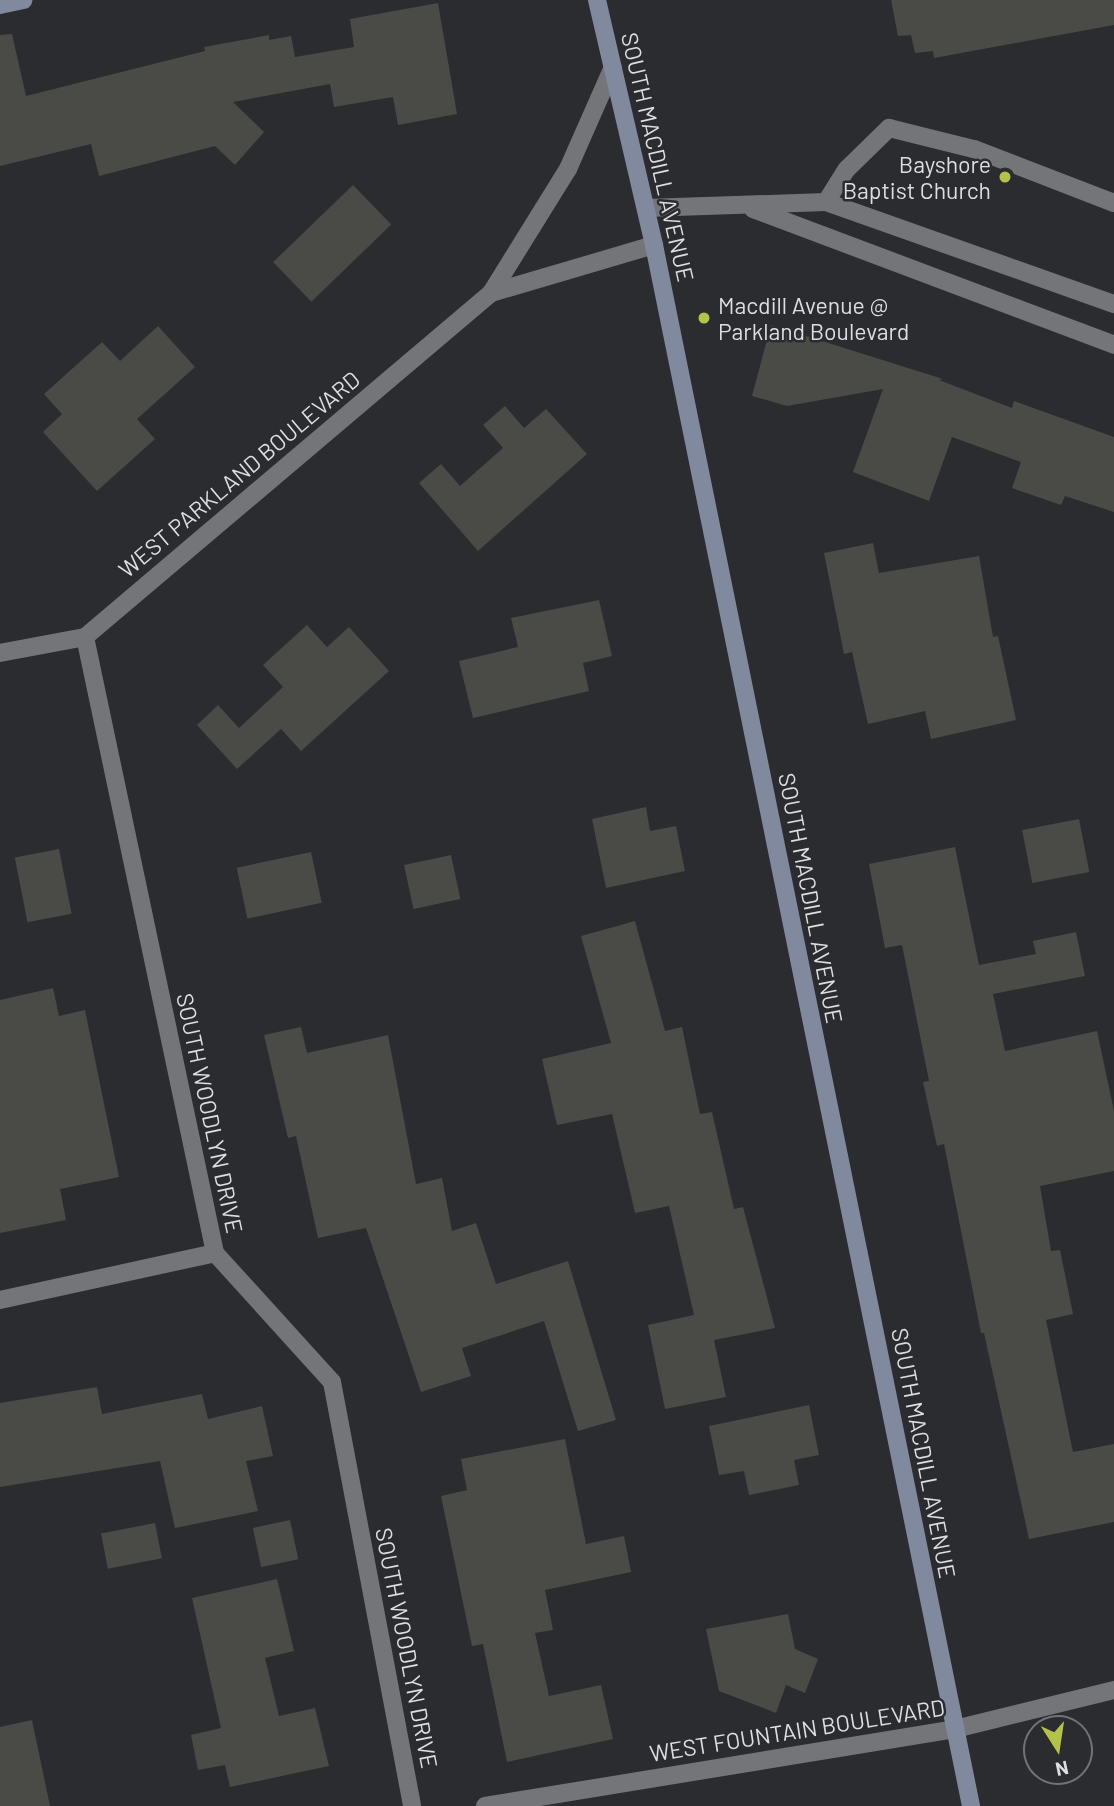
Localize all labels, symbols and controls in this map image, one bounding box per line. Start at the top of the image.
street label: SOUTH MACDILL AVENUE [616,30,700,284]
place label: Bayshore Baptist Church [843,150,991,204]
marker: Bayshore Baptist Church [997,169,1013,185]
place label: Macdill Avenue @ Parkland Boulevard [718,291,909,345]
marker: Macdill Avenue @ Parkland Boulevard [696,310,712,326]
street label: WEST PARKLAND BOULEVARD [113,365,365,583]
street label: SOUTH MACDILL AVENUE [773,770,849,1026]
street label: SOUTH WOODLYN DRIVE [171,990,249,1236]
street label: SOUTH MACDILL AVENUE [886,1325,962,1581]
street label: SOUTH WOODLYN DRIVE [370,1525,444,1771]
street label: WEST FOUNTAIN BOULEVARD [647,1693,947,1767]
north arrow [1023,1715,1093,1785]
text: N [1053,1757,1071,1782]

